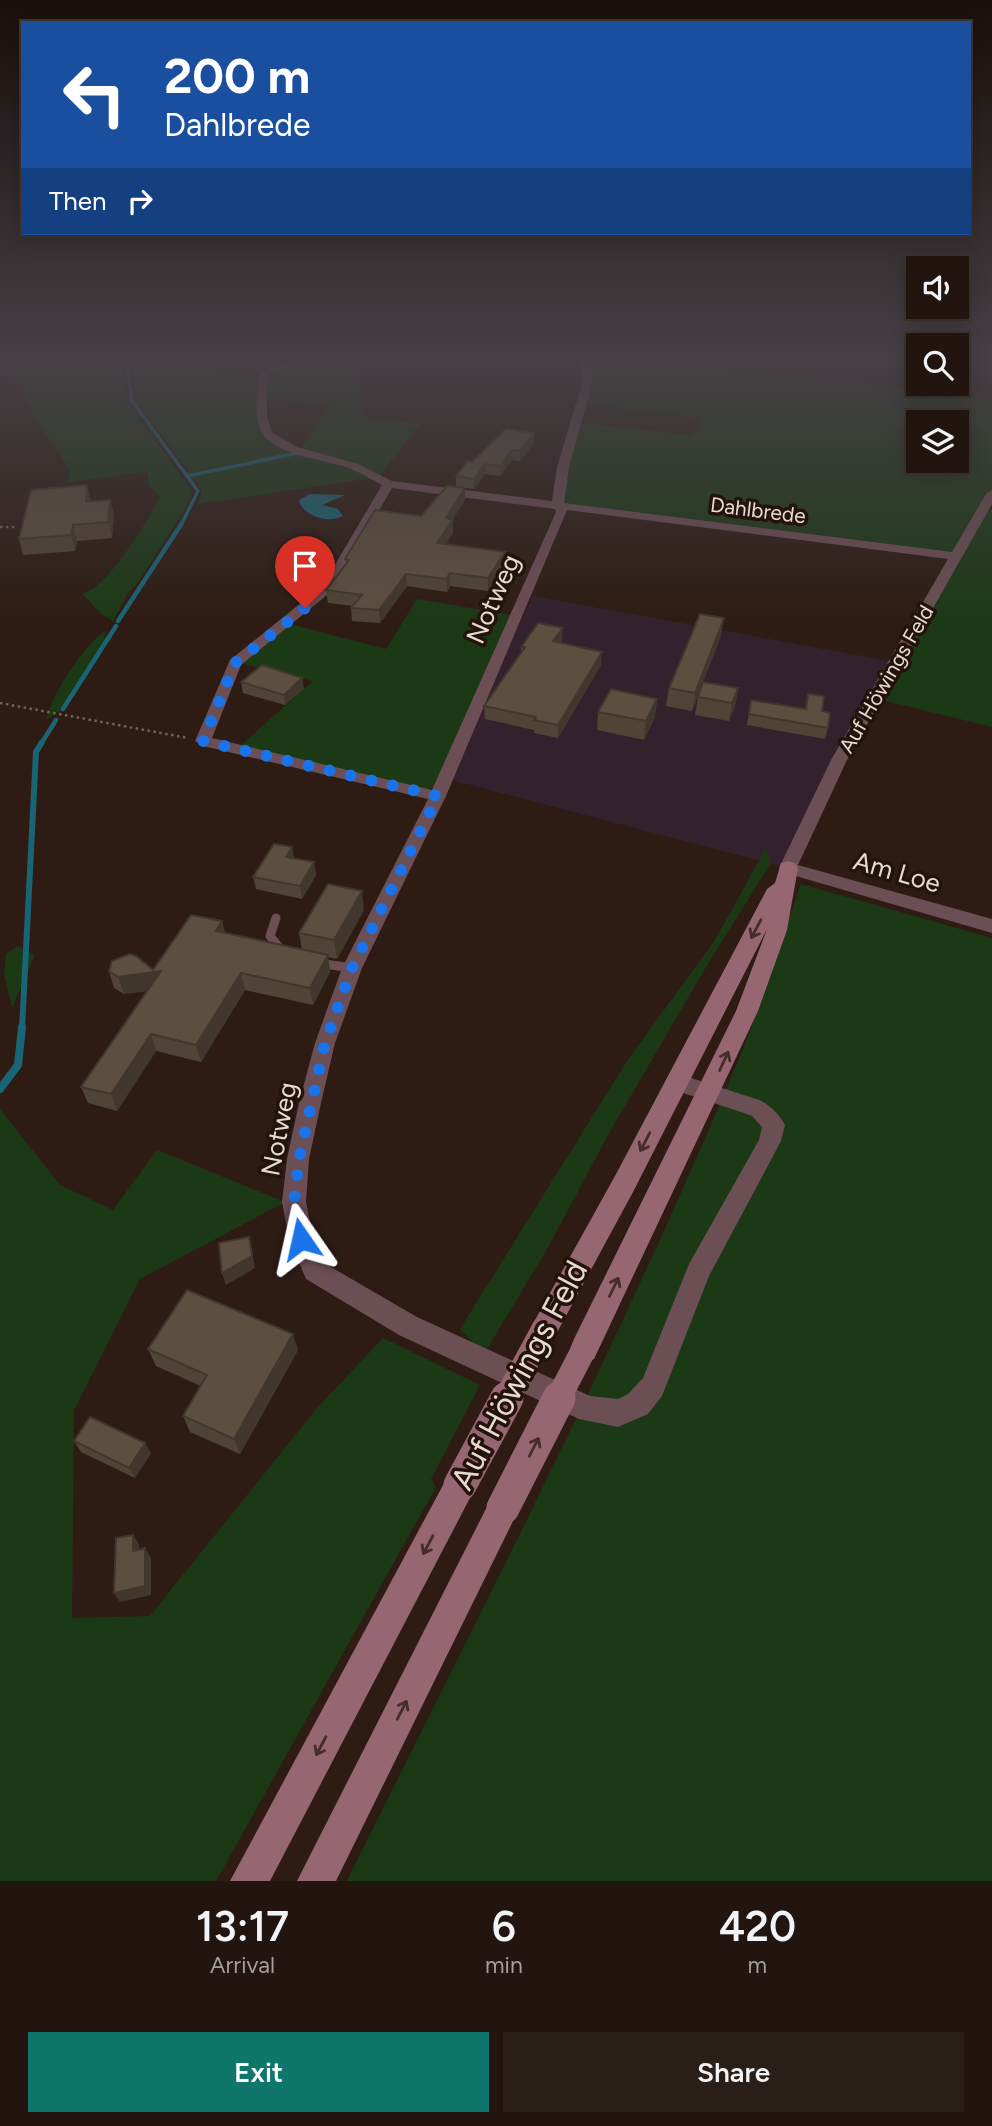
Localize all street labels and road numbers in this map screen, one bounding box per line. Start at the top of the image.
street label: Dahlbrede [709,492,807,528]
street label: Notweg [459,549,527,649]
street label: Auf Höwings Feld [834,601,938,757]
street label: Am Loe [850,844,944,900]
street label: Notweg [254,1080,304,1178]
street label: Auf Höwings Feld [443,1254,595,1496]

